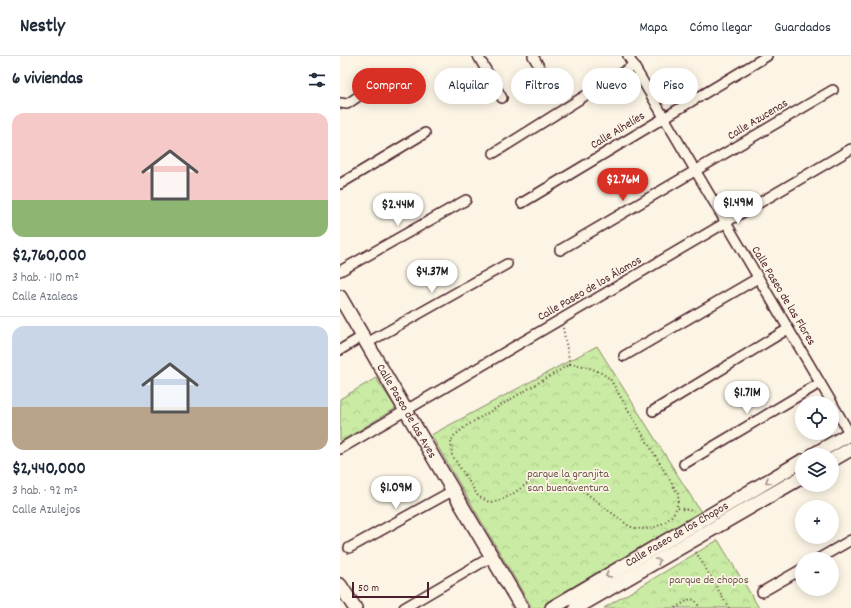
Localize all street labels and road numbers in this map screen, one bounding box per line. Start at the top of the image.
street label: Calle Azucenas [725,95,791,145]
street label: Calle Alhelíes [588,108,648,154]
street label: Calle Paseo de las Flores [747,243,819,349]
street label: Calle Paseo de los Álamos [535,252,645,326]
street label: Calle Paseo de las Aves [372,361,441,462]
street label: Calle Paseo de los Chopos [622,497,732,572]

